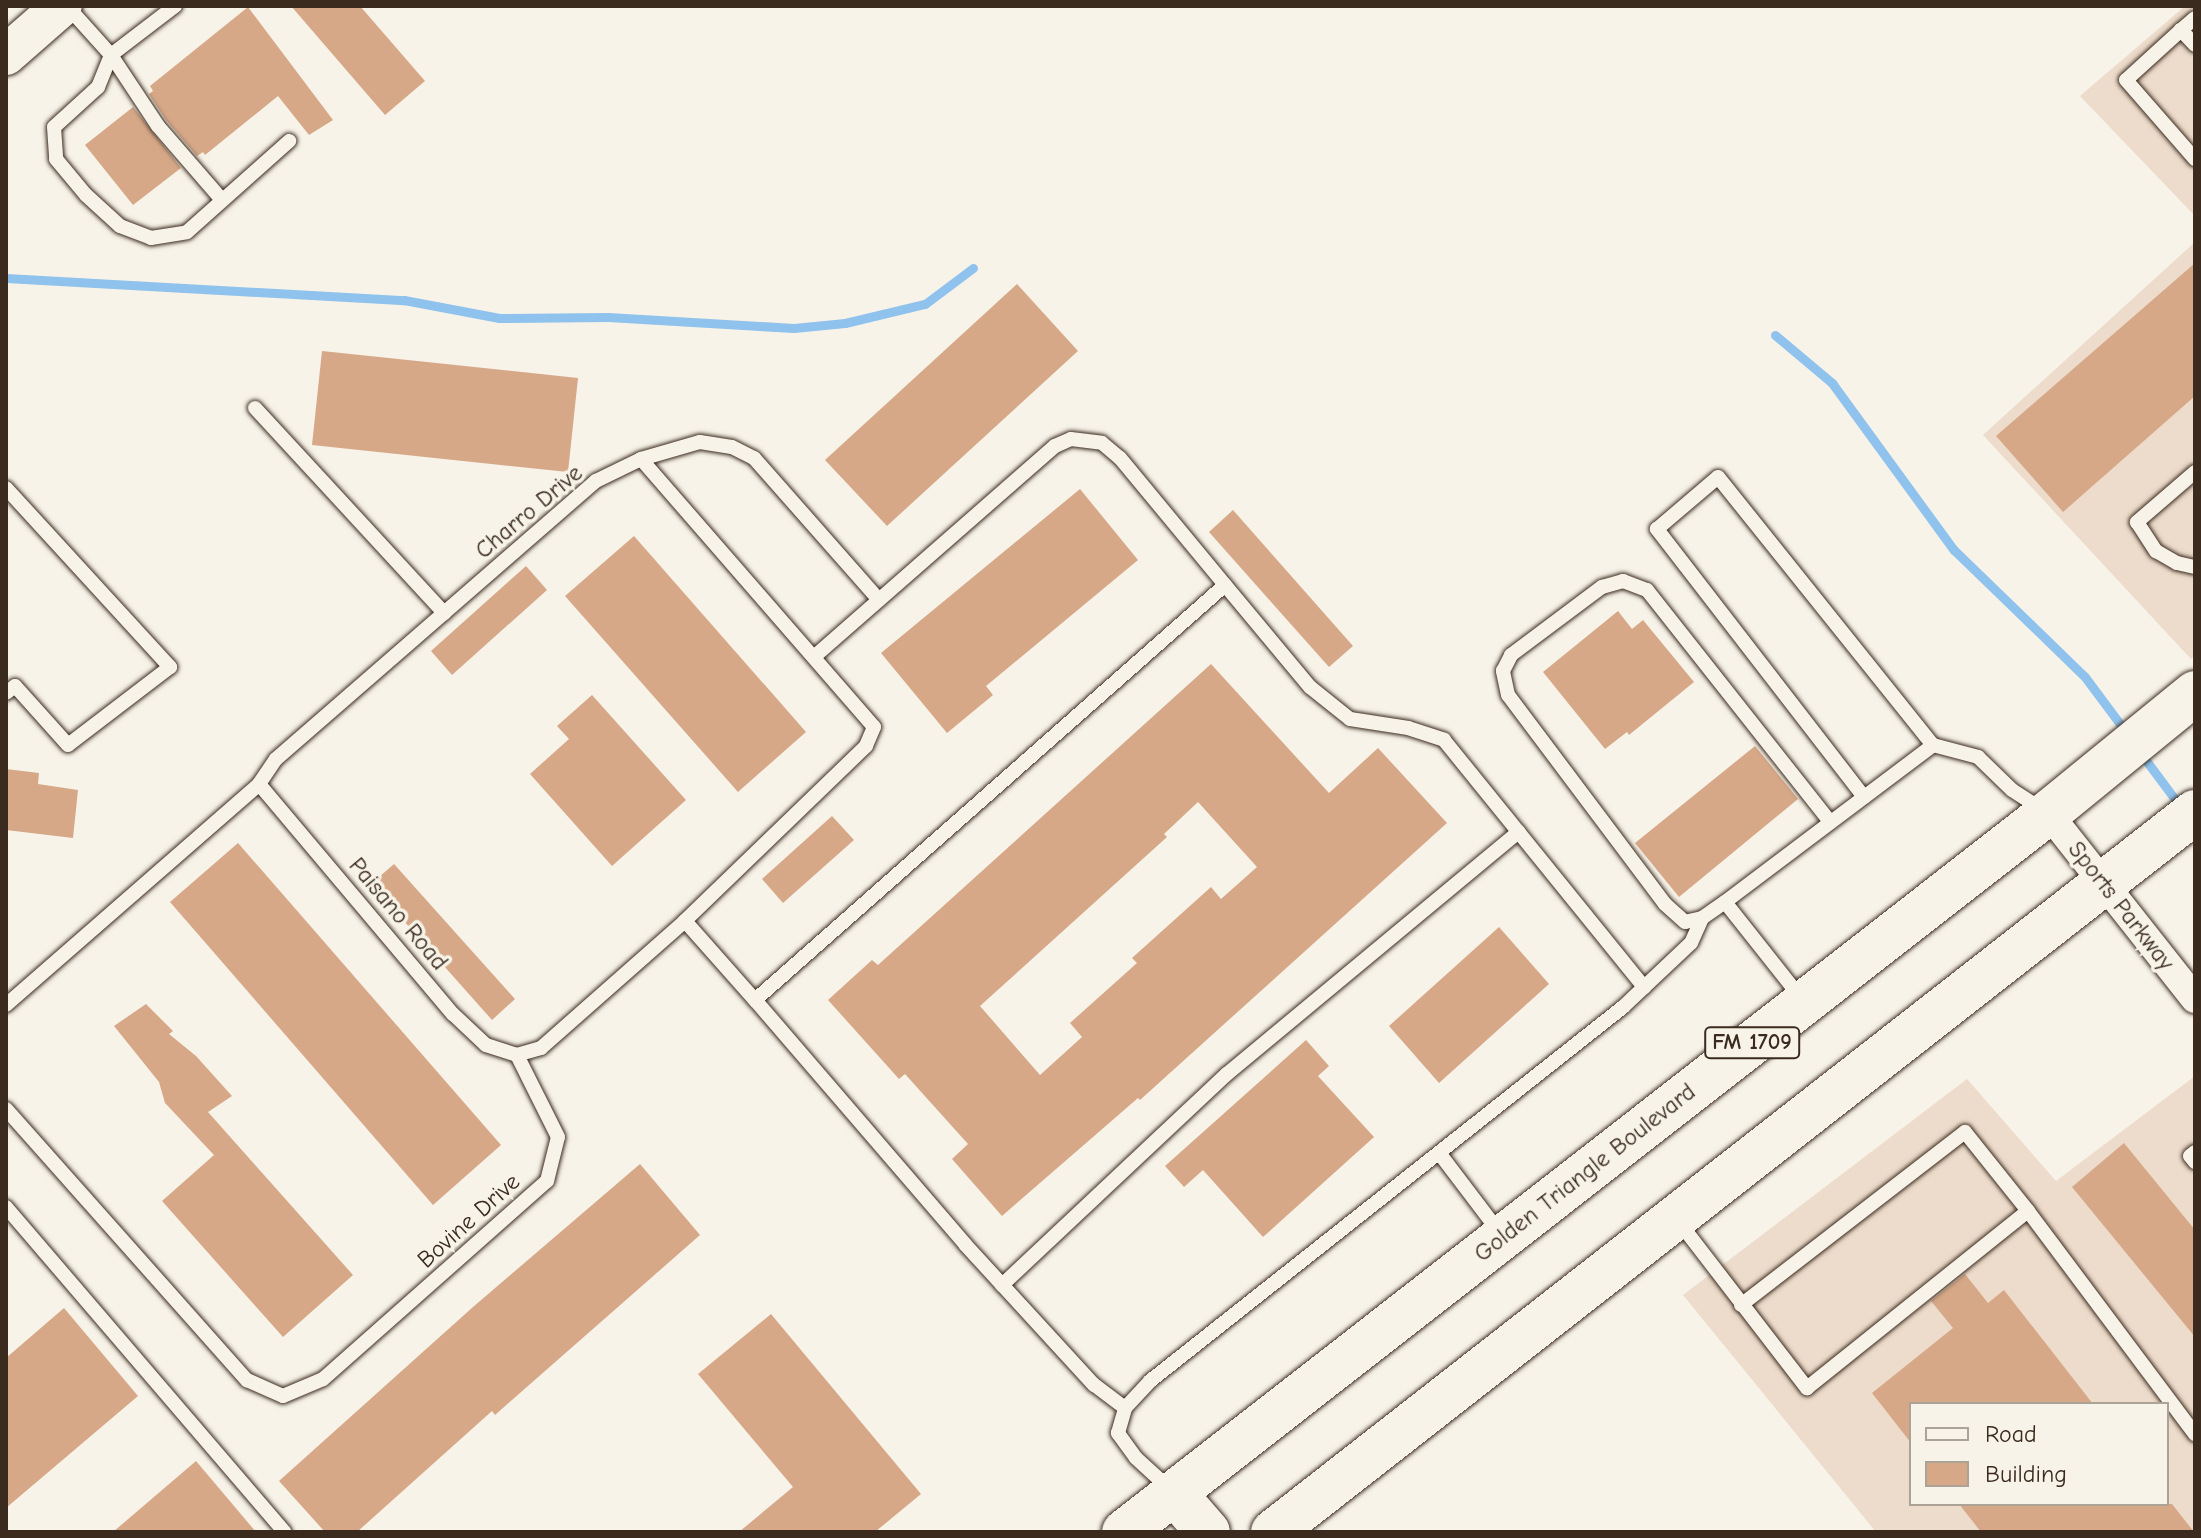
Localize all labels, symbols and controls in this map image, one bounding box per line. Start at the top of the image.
street label: Charro Drive [470,459,588,565]
street label: Sports Parkway [2062,836,2180,976]
street label: Paisano Road [343,852,453,976]
road number: FM 1709 [1704,1025,1800,1061]
street label: Golden Triangle Boulevard [1469,1078,1701,1268]
street label: Bovine Drive [412,1168,526,1274]
legend [1909,1402,2169,1506]
text: Road [1985,1420,2037,1448]
text: Building [1985,1460,2067,1488]

